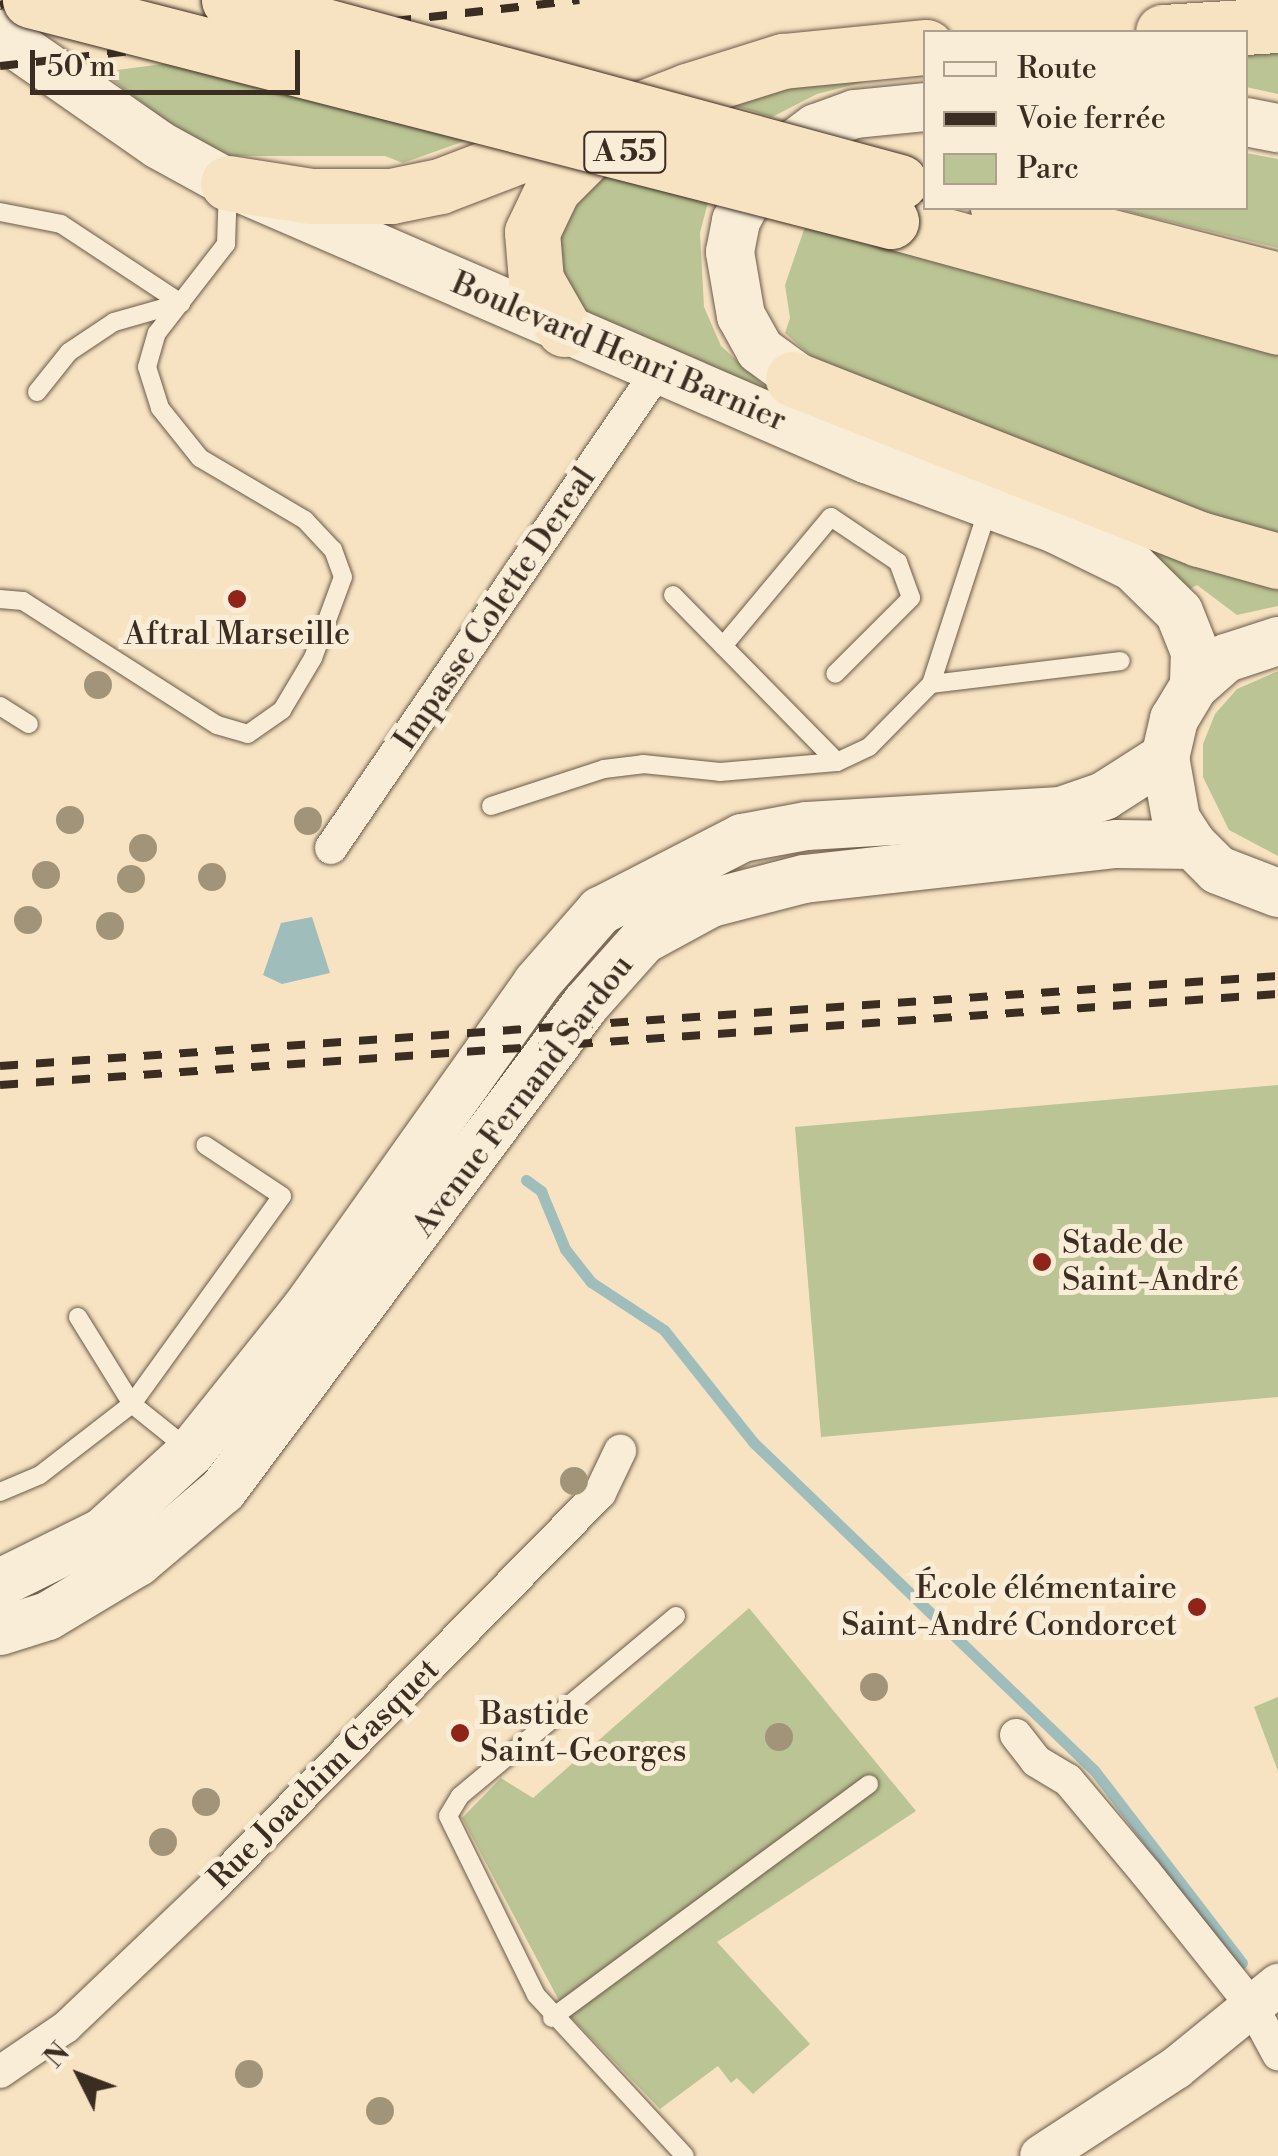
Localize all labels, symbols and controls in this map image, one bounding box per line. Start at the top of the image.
scale bar [35,30,305,92]
legend [923,30,1248,210]
text: 50 m [47,48,116,86]
text: Route [1017,50,1097,88]
text: Voie ferrée [1017,100,1166,138]
road number: A 55 [582,127,668,177]
text: Parc [1017,150,1079,188]
street label: Boulevard Henri Barnier [446,264,792,440]
street label: Impasse Colette Dereal [386,460,604,758]
marker: Aftral Marseille [226,588,248,610]
place label: Aftral Marseille [124,615,350,653]
street label: Avenue Fernand Sardou [404,947,642,1245]
place label: Stade de Saint-André [1062,1225,1239,1300]
marker: Stade de Saint-André [1031,1251,1053,1273]
place label: École élémentaire Saint-André Condorcet [841,1570,1177,1645]
marker: École élémentaire Saint-André Condorcet [1186,1596,1208,1618]
street label: Rue Joachim Gasquet [201,1651,447,1897]
place label: Bastide Saint-Georges [480,1696,687,1771]
marker: Bastide Saint-Georges [449,1722,471,1744]
north arrow [30,2026,130,2126]
text: N [37,2036,78,2076]

